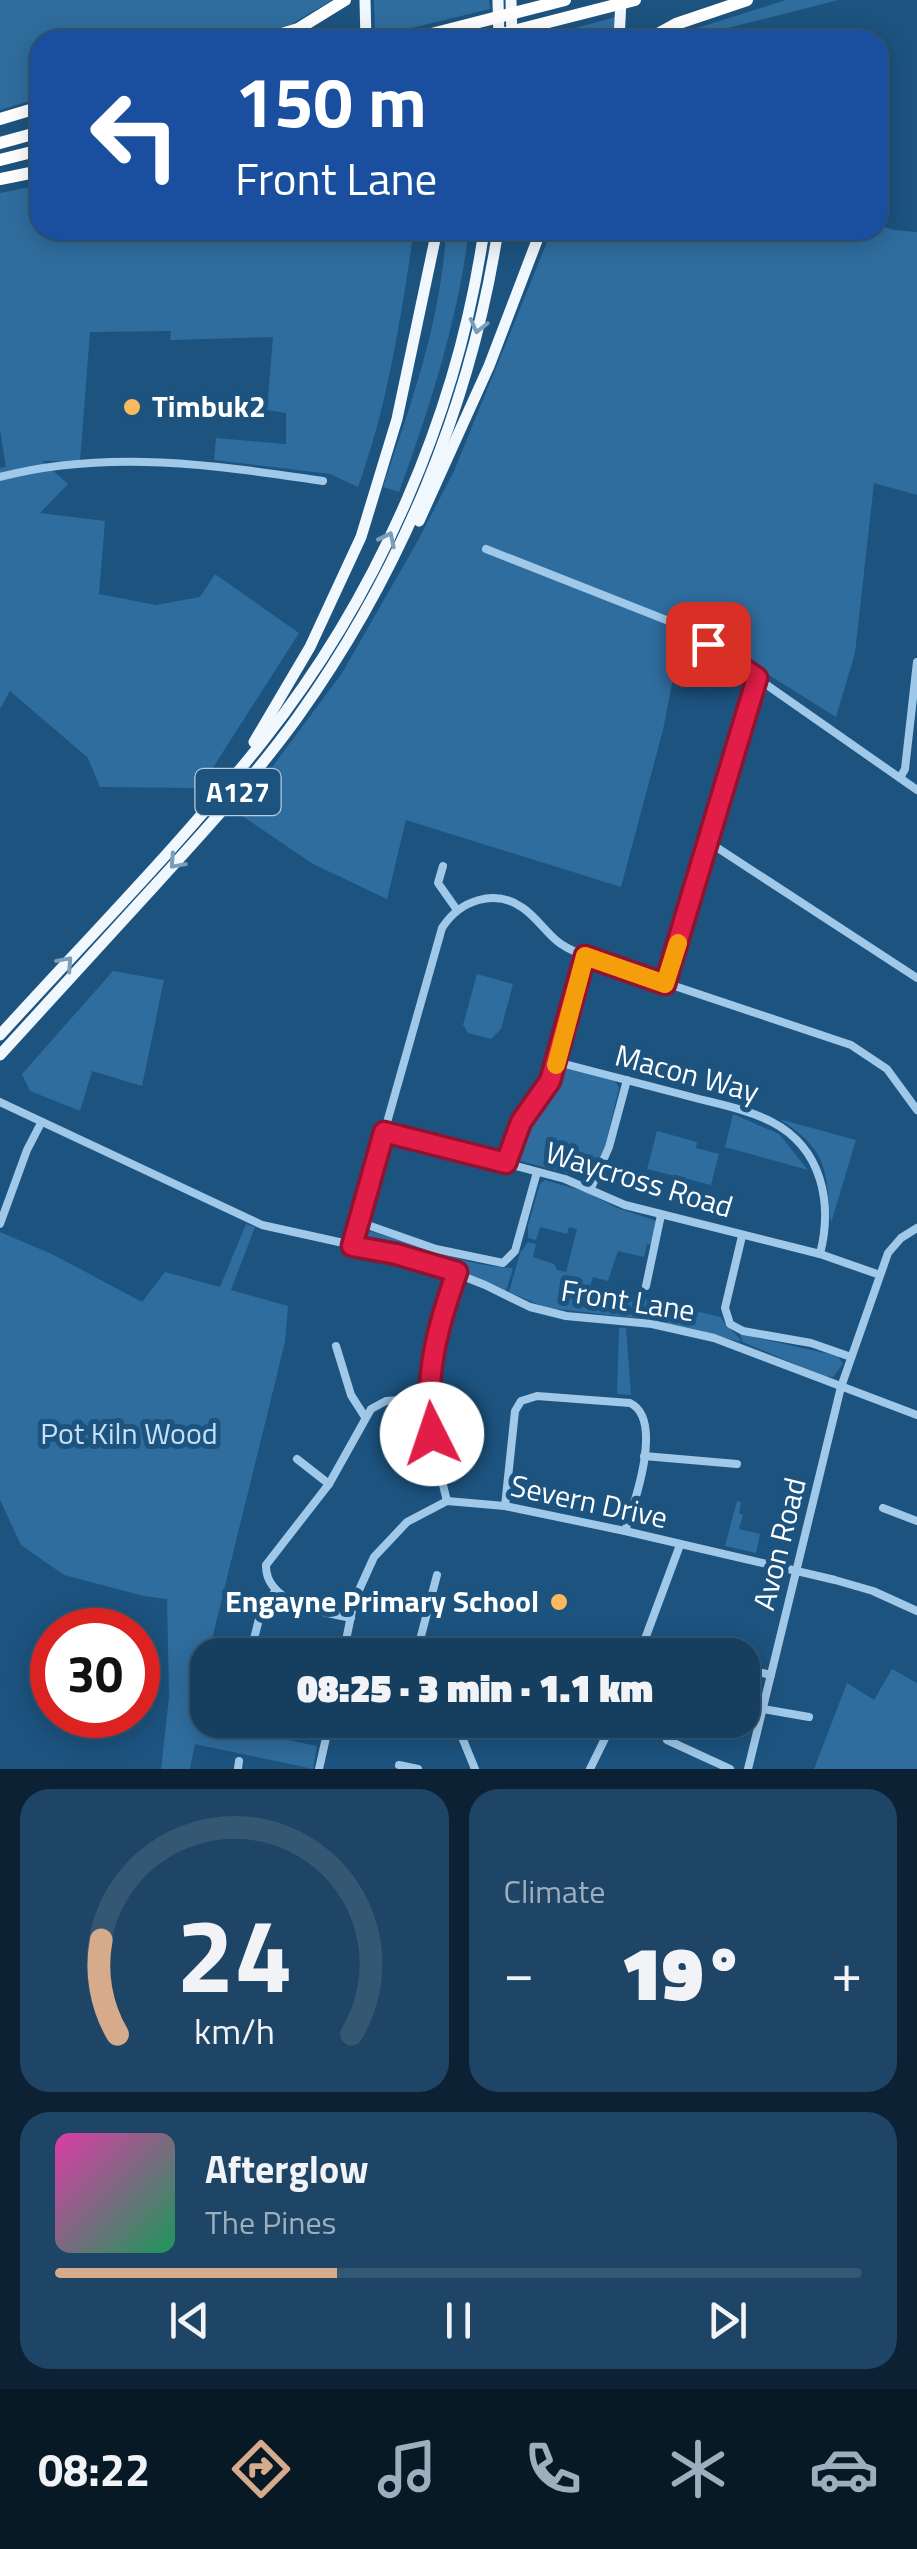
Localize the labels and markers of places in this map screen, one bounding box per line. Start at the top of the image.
place label: Timbuk2 [152,383,266,429]
marker: Timbuk2 [121,396,143,418]
pin [666,602,751,687]
place label: Engayne Primary School [225,1578,539,1624]
marker: Engayne Primary School [548,1591,570,1613]

